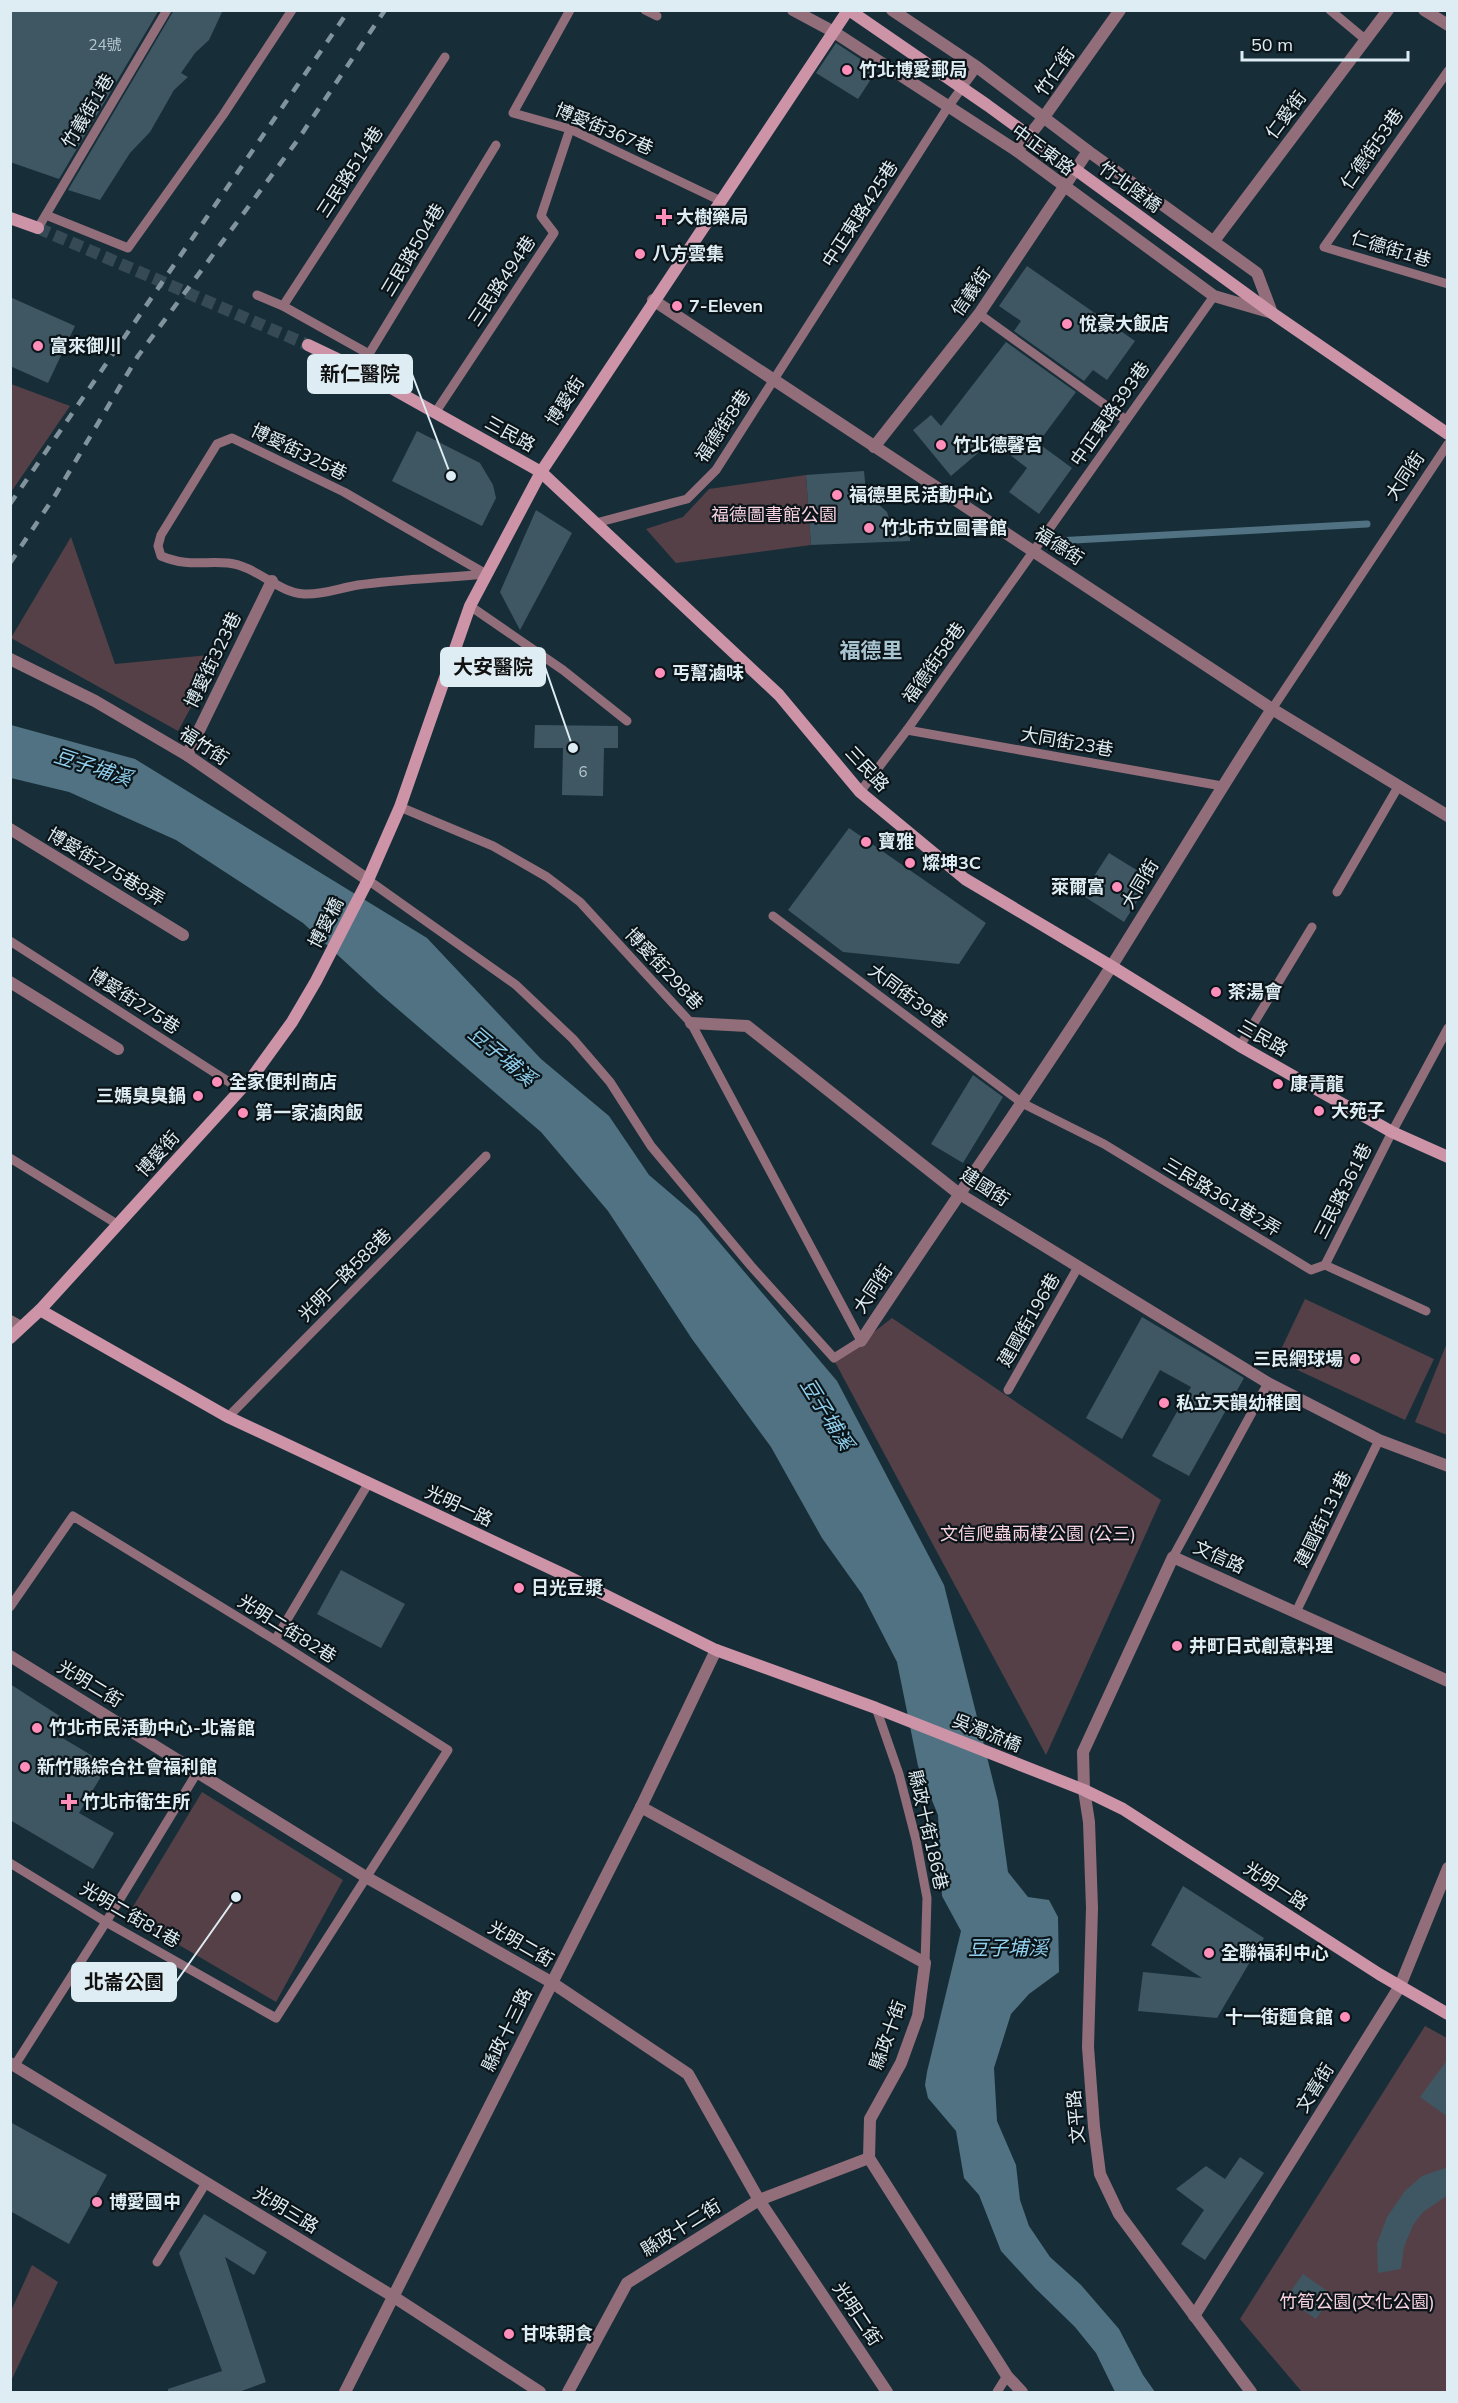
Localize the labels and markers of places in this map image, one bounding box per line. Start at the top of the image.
place label: 竹北博愛郵局 [859,58,967,81]
marker: 竹北博愛郵局 [840,63,854,77]
place label: 大樹藥局 [676,205,748,228]
marker: 大樹藥局 [657,210,671,224]
place label: 八方雲集 [652,242,724,265]
marker: 八方雲集 [633,247,647,261]
place label: 7-Eleven [689,294,763,317]
marker: 7-Eleven [670,299,684,313]
place label: 悅豪大飯店 [1079,312,1169,335]
marker: 悅豪大飯店 [1060,317,1074,331]
place label: 富來御川 [50,334,122,357]
marker: 富來御川 [31,339,45,353]
callout: 新仁醫院 [308,355,412,393]
place label: 竹北德馨宮 [953,433,1043,456]
marker: 竹北德馨宮 [934,438,948,452]
place label: 福德里民活動中心 [849,483,993,506]
marker: 福德里民活動中心 [830,488,844,502]
place label: 竹北市立圖書館 [881,516,1007,539]
marker: 竹北市立圖書館 [862,521,876,535]
callout: 大安醫院 [441,648,545,686]
place label: 丐幫滷味 [672,661,744,684]
marker: 丐幫滷味 [653,666,667,680]
place label: 寶雅 [878,830,914,853]
marker: 寶雅 [859,835,873,849]
place label: 燦坤3C [922,851,981,874]
marker: 燦坤3C [903,856,917,870]
place label: 萊爾富 [1051,875,1105,898]
marker: 萊爾富 [1110,880,1124,894]
place label: 茶湯會 [1228,980,1283,1003]
marker: 茶湯會 [1209,985,1223,999]
place label: 全家便利商店 [229,1070,337,1093]
place label: 康青龍 [1290,1072,1344,1095]
marker: 全家便利商店 [210,1075,224,1089]
marker: 康青龍 [1271,1077,1285,1091]
place label: 三媽臭臭鍋 [96,1084,186,1107]
marker: 三媽臭臭鍋 [191,1089,205,1103]
place label: 大苑子 [1331,1099,1385,1122]
place label: 第一家滷肉飯 [255,1101,363,1124]
marker: 大苑子 [1312,1104,1326,1118]
marker: 第一家滷肉飯 [236,1106,250,1120]
place label: 三民網球場 [1253,1347,1343,1370]
marker: 三民網球場 [1348,1352,1362,1366]
place label: 私立天韻幼稚園 [1176,1391,1302,1414]
marker: 私立天韻幼稚園 [1157,1396,1171,1410]
place label: 日光豆漿 [531,1576,603,1599]
marker: 日光豆漿 [512,1581,526,1595]
place label: 井町日式創意料理 [1189,1634,1333,1657]
marker: 井町日式創意料理 [1170,1639,1184,1653]
place label: 竹北市民活動中心-北崙館 [49,1716,255,1739]
marker: 竹北市民活動中心-北崙館 [30,1721,44,1735]
place label: 新竹縣綜合社會福利館 [37,1755,217,1778]
marker: 新竹縣綜合社會福利館 [18,1760,32,1774]
place label: 竹北市衛生所 [82,1790,190,1813]
marker: 竹北市衛生所 [60,1793,78,1811]
place label: 全聯福利中心 [1221,1941,1329,1964]
marker: 全聯福利中心 [1202,1946,1216,1960]
callout: 北崙公園 [72,1963,176,2001]
place label: 十一街麵食館 [1225,2005,1333,2028]
marker: 十一街麵食館 [1338,2010,1352,2024]
place label: 博愛國中 [109,2190,181,2213]
marker: 博愛國中 [90,2195,104,2209]
place label: 甘味朝食 [521,2322,593,2345]
marker: 甘味朝食 [502,2327,516,2341]

